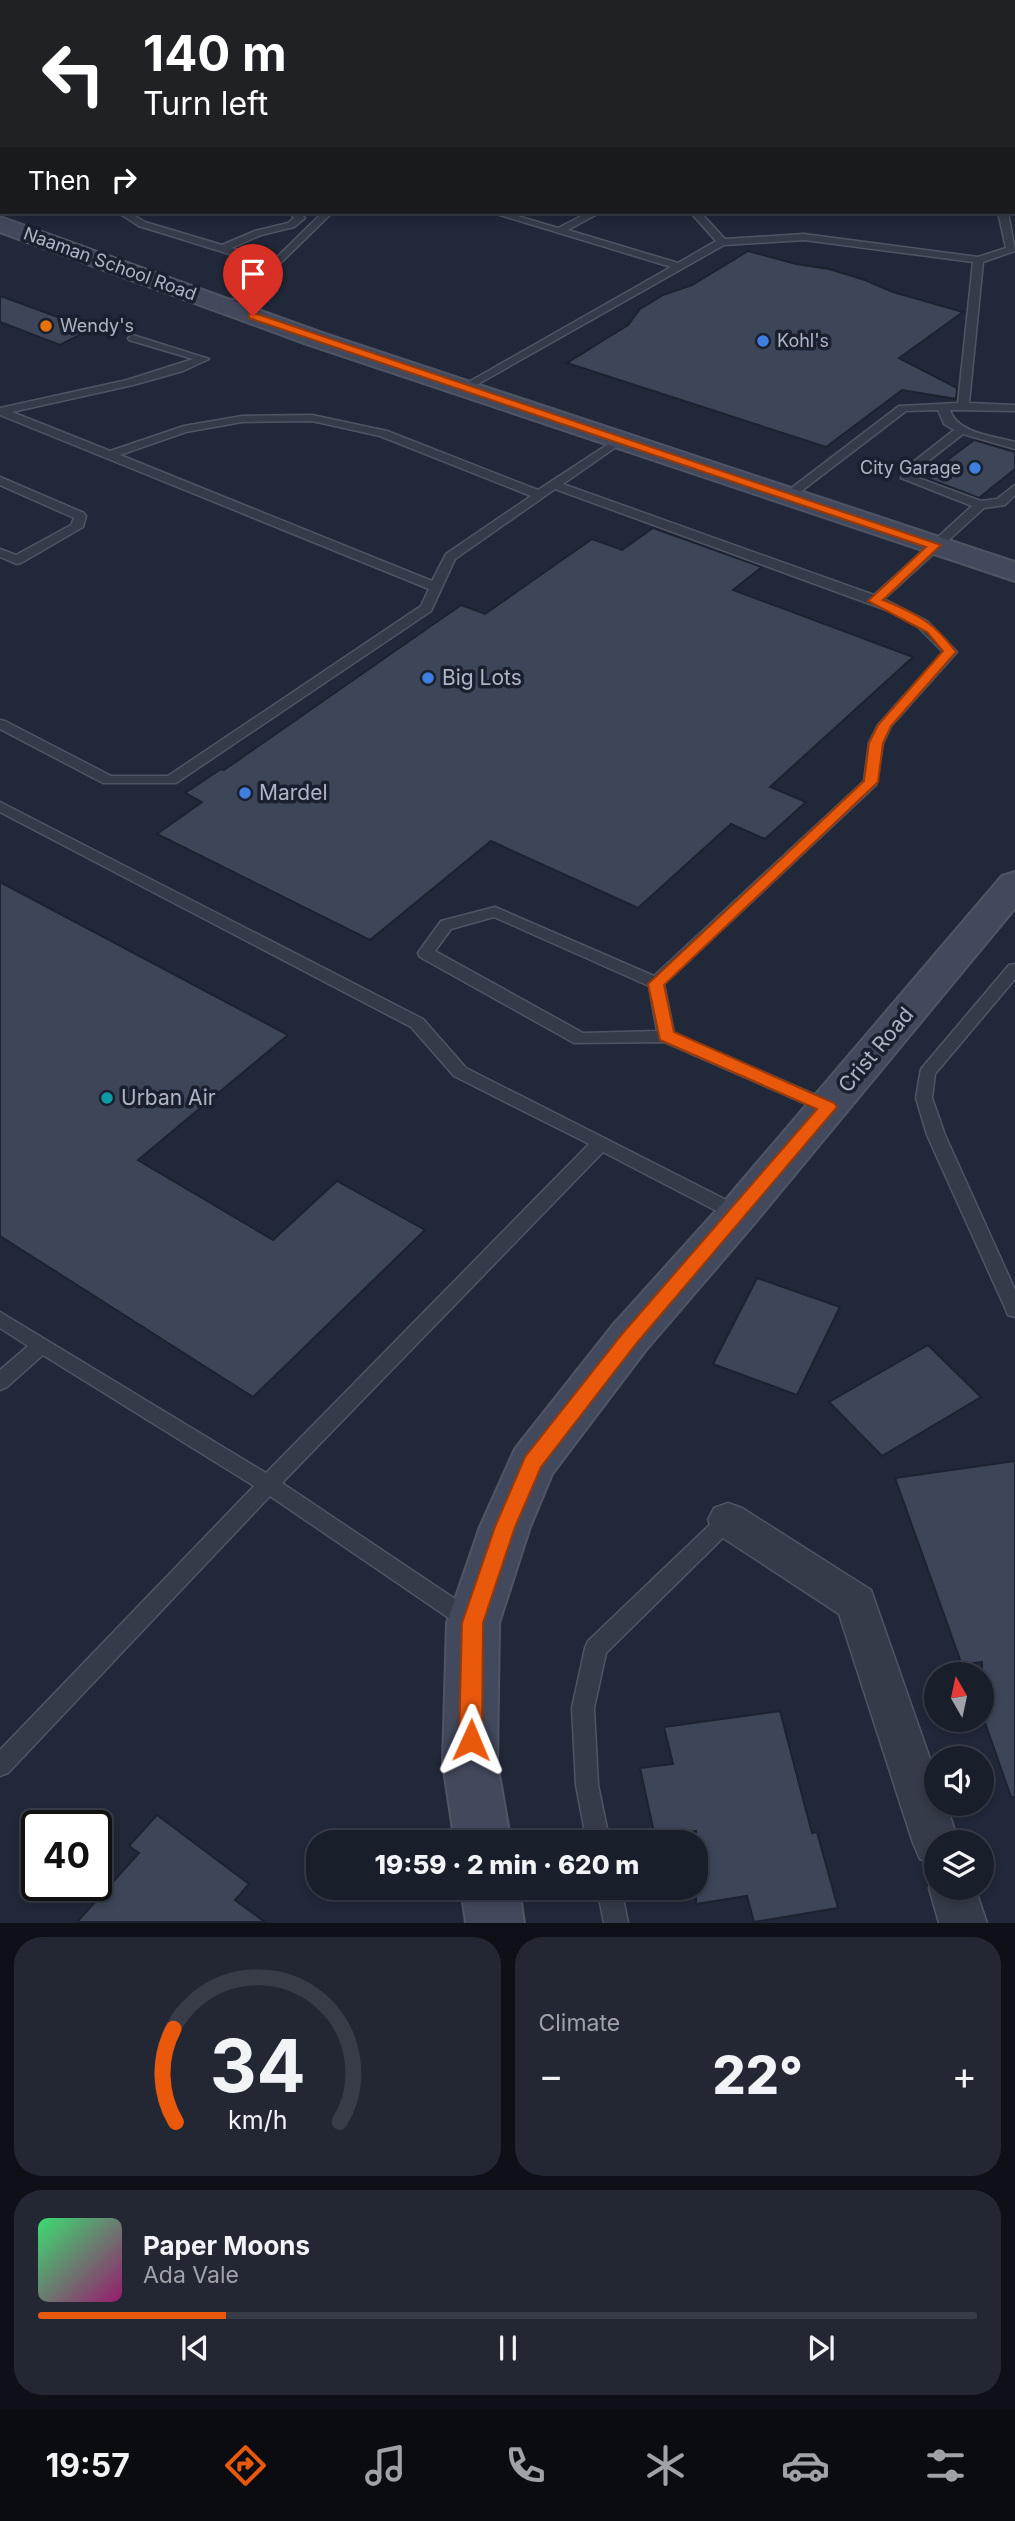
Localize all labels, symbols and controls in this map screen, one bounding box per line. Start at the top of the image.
text: 140 m [143,24,287,83]
icon: left [28,28,119,119]
text: Turn left [143,84,268,123]
icon: right [105,161,143,199]
text: Then [28,165,91,196]
street label: Naaman School Road [21,222,199,305]
pin [223,244,283,316]
icon: arrive [234,255,272,293]
place label: Wendy's [60,315,134,336]
marker: Wendy's [38,318,54,334]
place label: Kohl's [777,330,829,351]
marker: Kohl's [755,333,771,349]
place label: City Garage [860,457,961,478]
marker: City Garage [967,460,983,476]
place label: Big Lots [442,665,522,690]
marker: Big Lots [420,670,436,686]
place label: Mardel [259,780,328,805]
marker: Mardel [237,785,253,801]
street label: Crist Road [833,1002,918,1097]
place label: Urban Air [121,1085,216,1110]
marker: Urban Air [99,1090,115,1106]
north arrow [924,1662,994,1732]
map controls [924,1662,994,1900]
position arrow [434,1703,508,1777]
button: sound [924,1746,994,1816]
speed limit sign: 40 [21,1810,112,1901]
button: layers [924,1830,994,1900]
text: 19:59 · 2 min · 620 m [375,1849,639,1880]
text: Climate [539,2009,620,2037]
text: 34 [209,2022,305,2111]
text: 22° [713,2044,803,2107]
text: − [539,2052,564,2098]
text: + [952,2052,977,2098]
text: km/h [228,2105,287,2135]
text: Paper Moons [143,2230,310,2261]
text: Ada Vale [143,2261,239,2289]
icon: previous [176,2329,214,2367]
icon: pause [489,2329,527,2367]
icon: next [802,2329,840,2367]
icon: directions [221,2441,270,2490]
icon: music [361,2441,410,2490]
icon: phone [501,2441,550,2490]
icon: climate [641,2441,690,2490]
icon: car [781,2441,830,2490]
icon: filters [921,2441,970,2490]
text: 19:57 [45,2446,130,2485]

